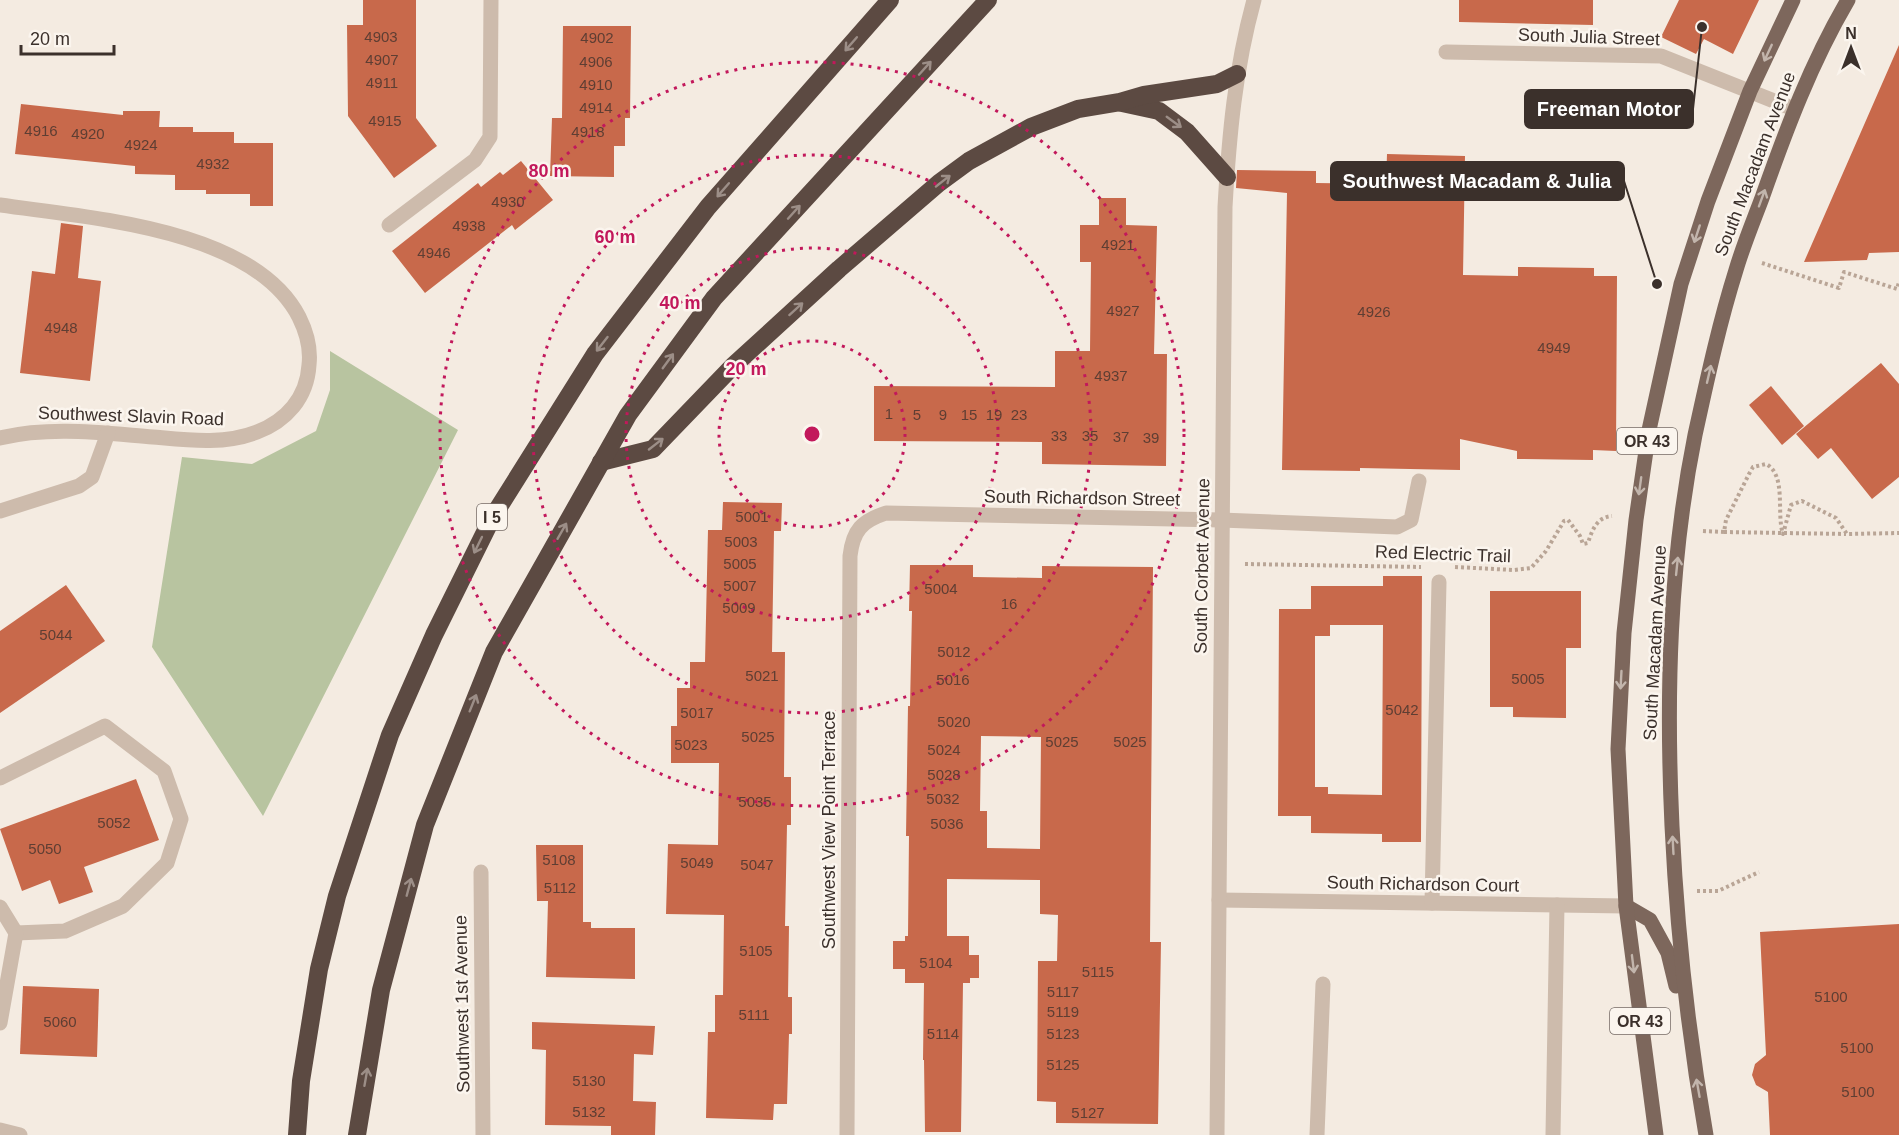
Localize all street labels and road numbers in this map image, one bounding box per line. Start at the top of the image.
street label: South Julia Street [1518,25,1660,49]
street label: South Macadam Avenue [1711,69,1799,259]
street label: Southwest Slavin Road [38,403,224,429]
road number: OR 43 [1617,428,1677,454]
street label: South Corbett Avenue [1190,478,1214,654]
street label: South Richardson Street [984,486,1180,510]
road number: I 5 [477,504,507,530]
street label: Red Electric Trail [1375,542,1511,566]
street label: South Macadam Avenue [1640,545,1670,741]
street label: Southwest View Point Terrace [819,711,839,949]
street label: South Richardson Court [1327,872,1519,896]
street label: Southwest 1st Avenue [450,915,474,1093]
road number: OR 43 [1610,1008,1670,1034]

